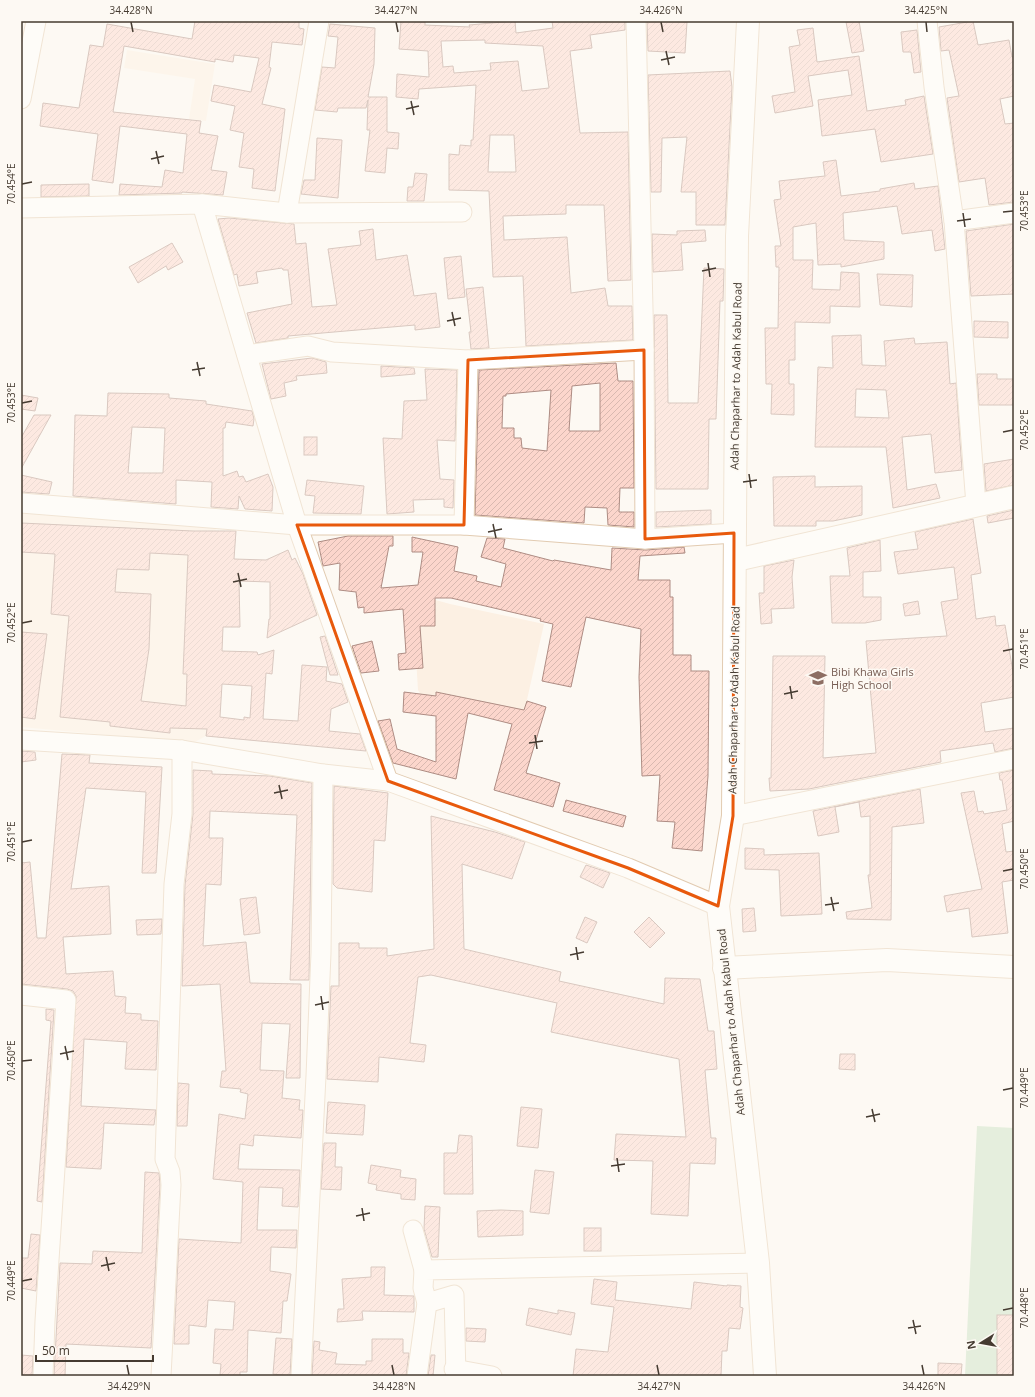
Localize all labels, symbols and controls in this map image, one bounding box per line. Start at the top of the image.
text: 34.428°N [109,3,153,17]
text: 34.427°N [374,3,418,17]
text: 34.426°N [639,3,683,17]
text: 34.425°N [904,3,948,17]
text: 70.454°E [4,163,18,205]
text: 70.453°E [1017,190,1031,232]
street label: Adah Chaparhar to Adah Kabul Road [726,282,745,470]
text: 70.453°E [4,382,18,424]
text: 70.452°E [1017,409,1031,451]
text: 70.452°E [4,602,18,644]
street label: Adah Chaparhar to Adah Kabul Road [724,606,743,794]
text: 70.451°E [1017,628,1031,670]
place label: Bibi Khawa Girls High School [831,664,914,692]
school or university icon: Bibi Khawa Girls High School [808,668,828,688]
text: 70.451°E [4,821,18,863]
text: 70.450°E [1017,848,1031,890]
street label: Adah Chaparhar to Adah Kabul Road [713,928,748,1116]
text: 70.450°E [4,1040,18,1082]
text: 70.449°E [1017,1067,1031,1109]
text: 70.449°E [4,1260,18,1302]
text: 70.448°E [1017,1287,1031,1329]
north arrow [961,1323,1001,1363]
scale bar [36,1337,153,1363]
text: N [962,1339,979,1351]
text: 50 m [42,1342,70,1359]
text: 34.429°N [107,1379,151,1393]
text: 34.428°N [372,1379,416,1393]
text: 34.427°N [637,1379,681,1393]
text: 34.426°N [902,1379,946,1393]

